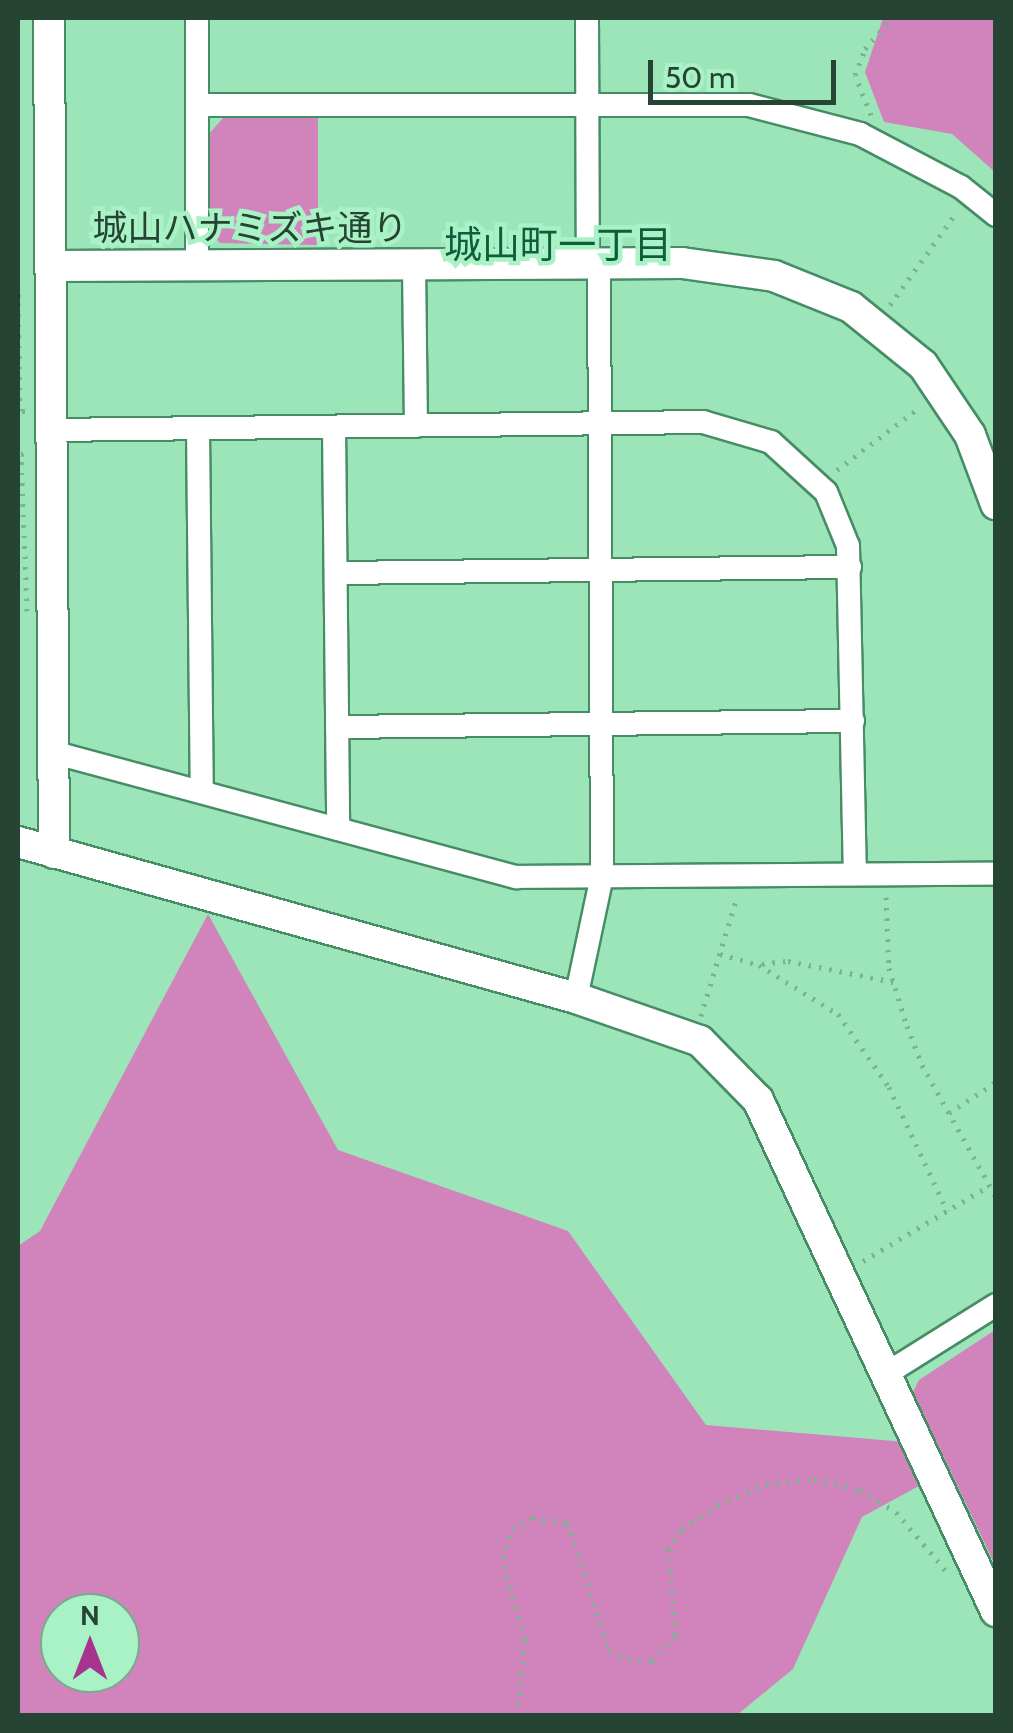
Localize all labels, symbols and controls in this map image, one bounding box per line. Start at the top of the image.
scale bar [653,40,840,102]
text: 50 m [665,59,735,96]
street label: 城山ハナミズキ通り [93,207,407,249]
district label: 城山町一丁目 [444,222,672,268]
north arrow [40,1593,140,1693]
text: N [80,1598,100,1632]

